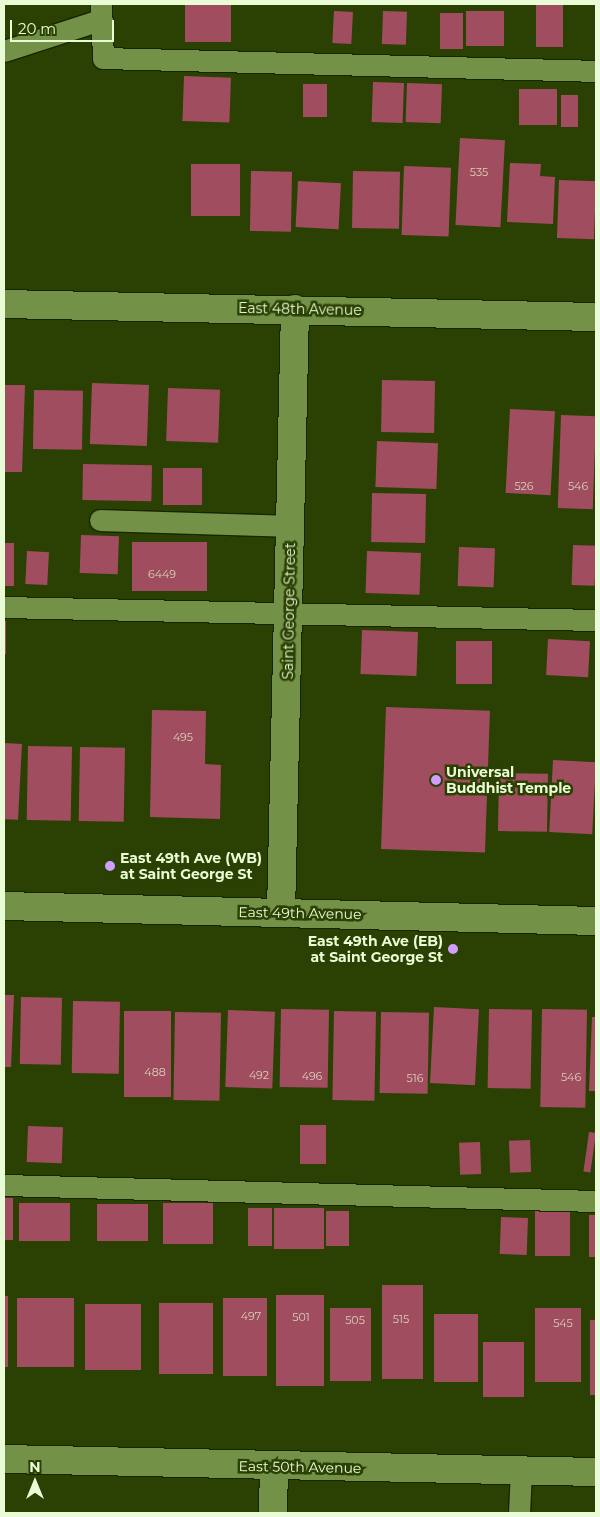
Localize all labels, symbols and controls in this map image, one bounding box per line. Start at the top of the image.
scale bar [12,10,116,42]
text: 20 m [18,19,56,38]
house number: 535 [470,165,488,179]
street label: East 48th Avenue [238,300,362,318]
house number: 526 [514,479,534,493]
house number: 546 [568,479,588,493]
street label: Saint George Street [279,542,299,680]
house number: 6449 [148,567,176,581]
house number: 495 [173,730,193,744]
place label: Universal Buddhist Temple [446,764,571,796]
marker: Universal Buddhist Temple [430,774,442,786]
place label: East 49th Ave (WB) at Saint George St [120,850,262,882]
marker: East 49th Ave (WB) at Saint George St [104,860,116,872]
street label: East 49th Avenue [238,904,362,922]
place label: East 49th Ave (EB) at Saint George St [308,933,443,966]
marker: East 49th Ave (EB) at Saint George St [447,943,459,955]
house number: 488 [144,1065,166,1079]
house number: 492 [249,1068,269,1082]
house number: 496 [302,1069,322,1083]
house number: 546 [561,1070,581,1084]
house number: 516 [407,1071,423,1085]
house number: 497 [241,1309,261,1323]
house number: 501 [292,1310,310,1324]
house number: 515 [393,1312,409,1326]
house number: 505 [345,1313,365,1327]
house number: 545 [553,1316,573,1330]
north arrow [10,1457,60,1507]
text: N [29,1458,41,1476]
street label: East 50th Avenue [239,1458,361,1476]

